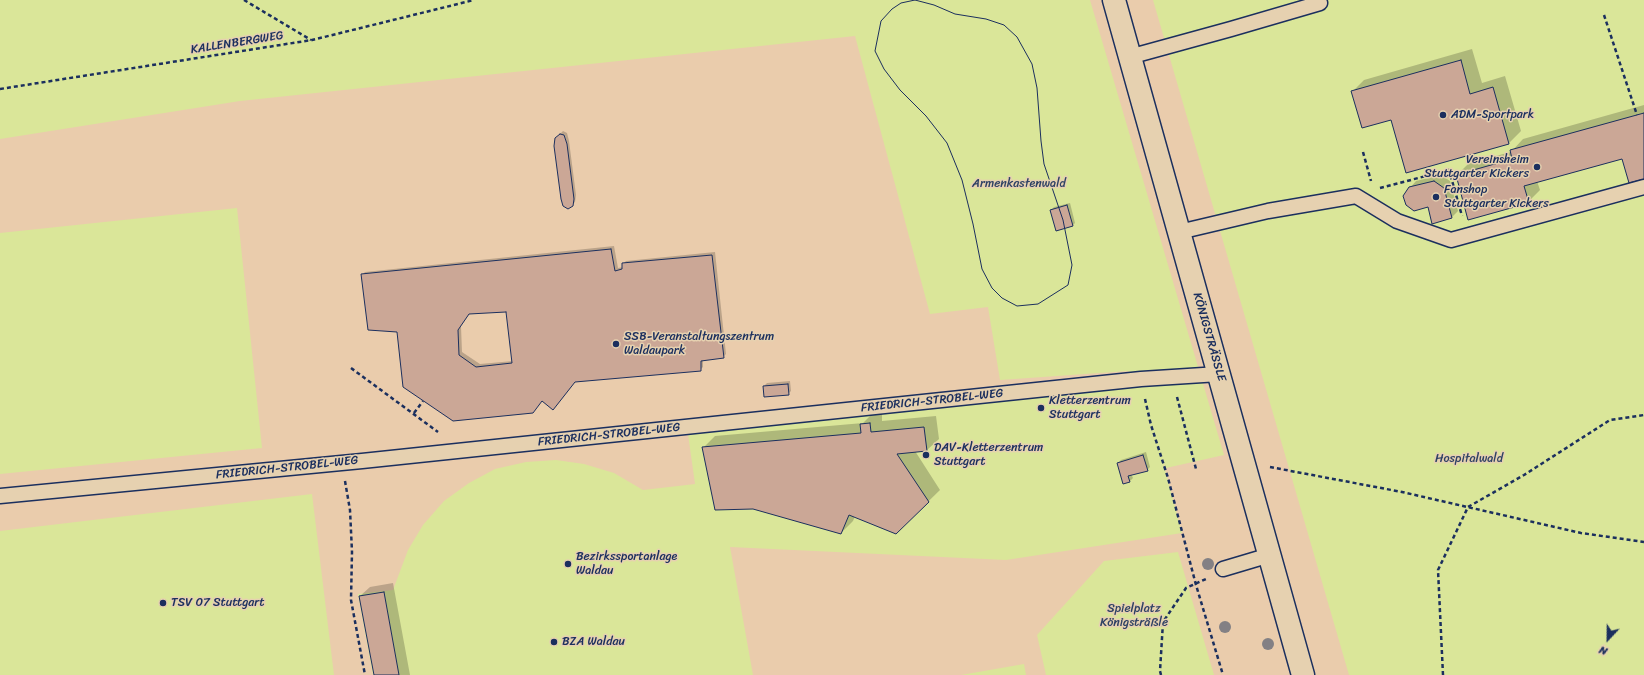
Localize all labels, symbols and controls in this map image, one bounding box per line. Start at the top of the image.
street label: KALLENBERGWEG [190,29,284,57]
place label: ADM-Sportpark [1451,108,1534,122]
marker: ADM-Sportpark [1438,110,1448,120]
place label: Vereinsheim Stuttgarter Kickers [1424,153,1529,181]
marker: Vereinsheim Stuttgarter Kickers [1532,162,1542,172]
park label: Armenkastenwald [972,177,1066,191]
place label: Fanshop Stuttgarter Kickers [1444,183,1549,211]
marker: Fanshop Stuttgarter Kickers [1431,192,1441,202]
street label: KÖNIGSTRÄSSLE [1189,291,1229,383]
place label: SSB-Veranstaltungszentrum Waldaupark [624,330,774,358]
marker: SSB-Veranstaltungszentrum Waldaupark [611,339,621,349]
street label: FRIEDRICH-STROBEL-WEG [860,386,1004,416]
place label: Kletterzentrum Stuttgart [1049,394,1131,422]
marker: Kletterzentrum Stuttgart [1036,403,1046,413]
street label: FRIEDRICH-STROBEL-WEG [537,420,681,450]
place label: DAV-Kletterzentrum Stuttgart [934,441,1043,469]
marker: DAV-Kletterzentrum Stuttgart [921,450,931,460]
park label: Hospitalwald [1435,452,1503,466]
street label: FRIEDRICH-STROBEL-WEG [215,453,359,483]
place label: Bezirkssportanlage Waldau [576,550,677,578]
marker: Bezirkssportanlage Waldau [563,559,573,569]
place label: TSV 07 Stuttgart [171,596,264,610]
marker: TSV 07 Stuttgart [158,598,168,608]
park label: Spielplatz Königsträßle [1100,602,1168,630]
north arrow [1588,619,1628,659]
place label: BZA Waldau [562,635,625,649]
marker: BZA Waldau [549,637,559,647]
text: N [1596,640,1610,661]

